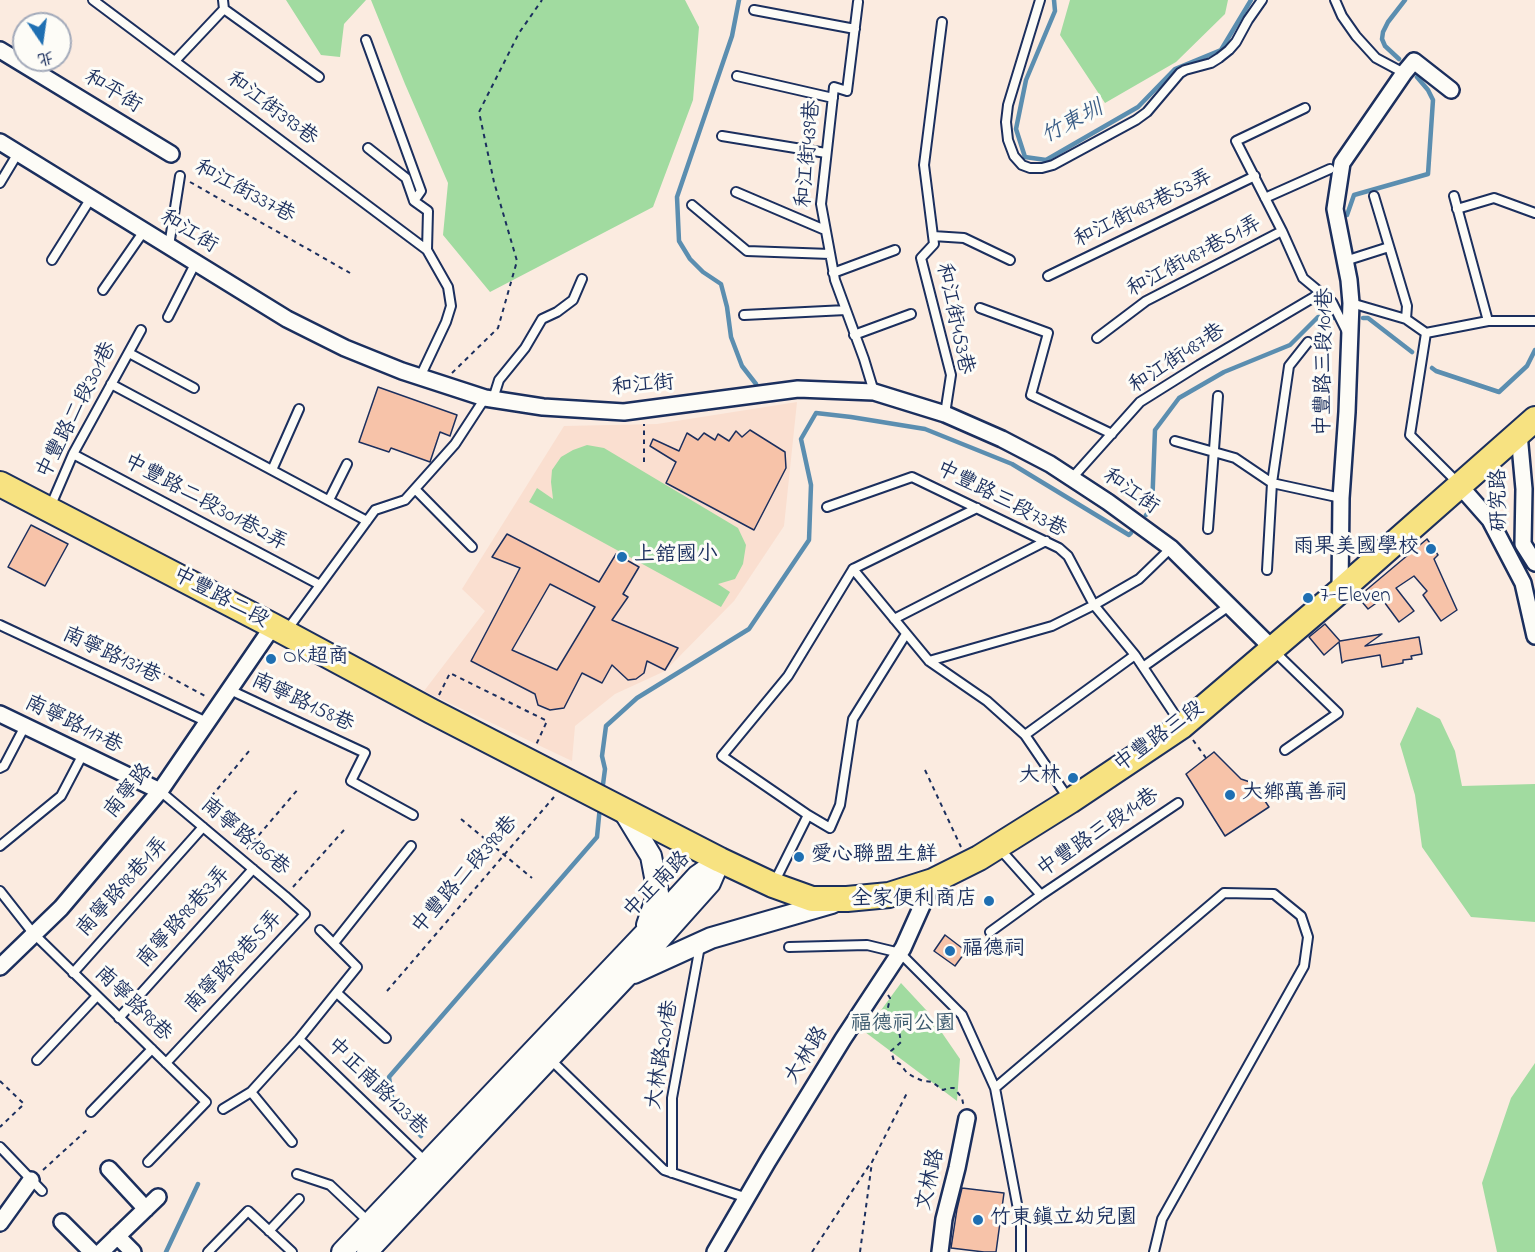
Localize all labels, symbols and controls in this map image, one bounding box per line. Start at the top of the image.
north arrow [12,12,72,72]
text: 北 [35,44,56,71]
street label: 和平街 [79,66,145,120]
street label: 和江街393巷 [220,68,322,152]
water label: 竹東圳 [1038,97,1108,151]
street label: 和江街439巷 [793,99,827,209]
street label: 和江街337巷 [190,156,298,230]
street label: 和江街487巷53弄 [1071,166,1217,254]
street label: 和江街 [155,206,221,260]
street label: 和江街487巷51弄 [1123,212,1267,304]
street label: 和江街453巷 [929,261,977,377]
street label: 中豐路三段101巷 [1312,288,1340,436]
street label: 和江街487巷 [1125,320,1231,400]
street label: 中豐路二段301巷 [33,338,123,484]
street label: 和江街 [611,372,675,402]
street label: 中豐路二段301巷2弄 [119,450,291,558]
street label: 中豐路三段73巷 [931,457,1071,545]
street label: 和江街 [1097,465,1163,521]
street label: 研究路 [1488,468,1514,532]
place label: 雨果美國學校 [1293,536,1419,562]
marker: 雨果美國學校 [1424,542,1438,556]
place label: 上舘國小 [634,544,718,570]
marker: 上舘國小 [615,550,629,564]
street label: 中豐路二段 [168,563,272,635]
place label: 7-Eleven [1320,585,1391,611]
marker: 7-Eleven [1301,591,1315,605]
street label: 南寧路131巷 [58,623,164,691]
place label: OK超商 [283,646,349,672]
marker: OK超商 [264,652,278,666]
street label: 南寧路158巷 [247,669,357,739]
street label: 南寧路117巷 [20,691,126,761]
street label: 中豐路三段 [1110,697,1210,779]
street label: 南寧路 [100,760,160,824]
place label: 大林 [1019,765,1061,791]
marker: 大林 [1066,771,1080,785]
place label: 大鄉萬善祠 [1242,782,1347,808]
street label: 中豐路三段14巷 [1033,784,1165,884]
marker: 大鄉萬善祠 [1223,788,1237,802]
street label: 南寧路136巷 [194,793,294,883]
street label: 中豐路二段398巷 [408,812,524,940]
street label: 南寧路98巷1弄 [73,833,175,943]
place label: 愛心聯盟生鮮 [811,844,937,870]
street label: 中正南路 [619,847,697,925]
marker: 愛心聯盟生鮮 [792,850,806,864]
street label: 南寧路98巷3弄 [133,862,237,974]
place label: 全家便利商店 [851,888,977,914]
marker: 全家便利商店 [982,894,996,908]
street label: 南寧路98巷5弄 [181,906,289,1020]
place label: 福德祠 [962,938,1025,964]
marker: 福德祠 [943,944,957,958]
street label: 南寧路98巷 [88,962,176,1048]
street label: 大林路201巷 [643,999,685,1111]
park label: 福德祠公園 [851,1013,955,1039]
street label: 大林路 [781,1023,835,1089]
street label: 中正南路123巷 [320,1034,432,1142]
street label: 文林路 [913,1146,951,1214]
place label: 竹東鎮立幼兒園 [990,1207,1137,1233]
marker: 竹東鎮立幼兒園 [971,1213,985,1227]

